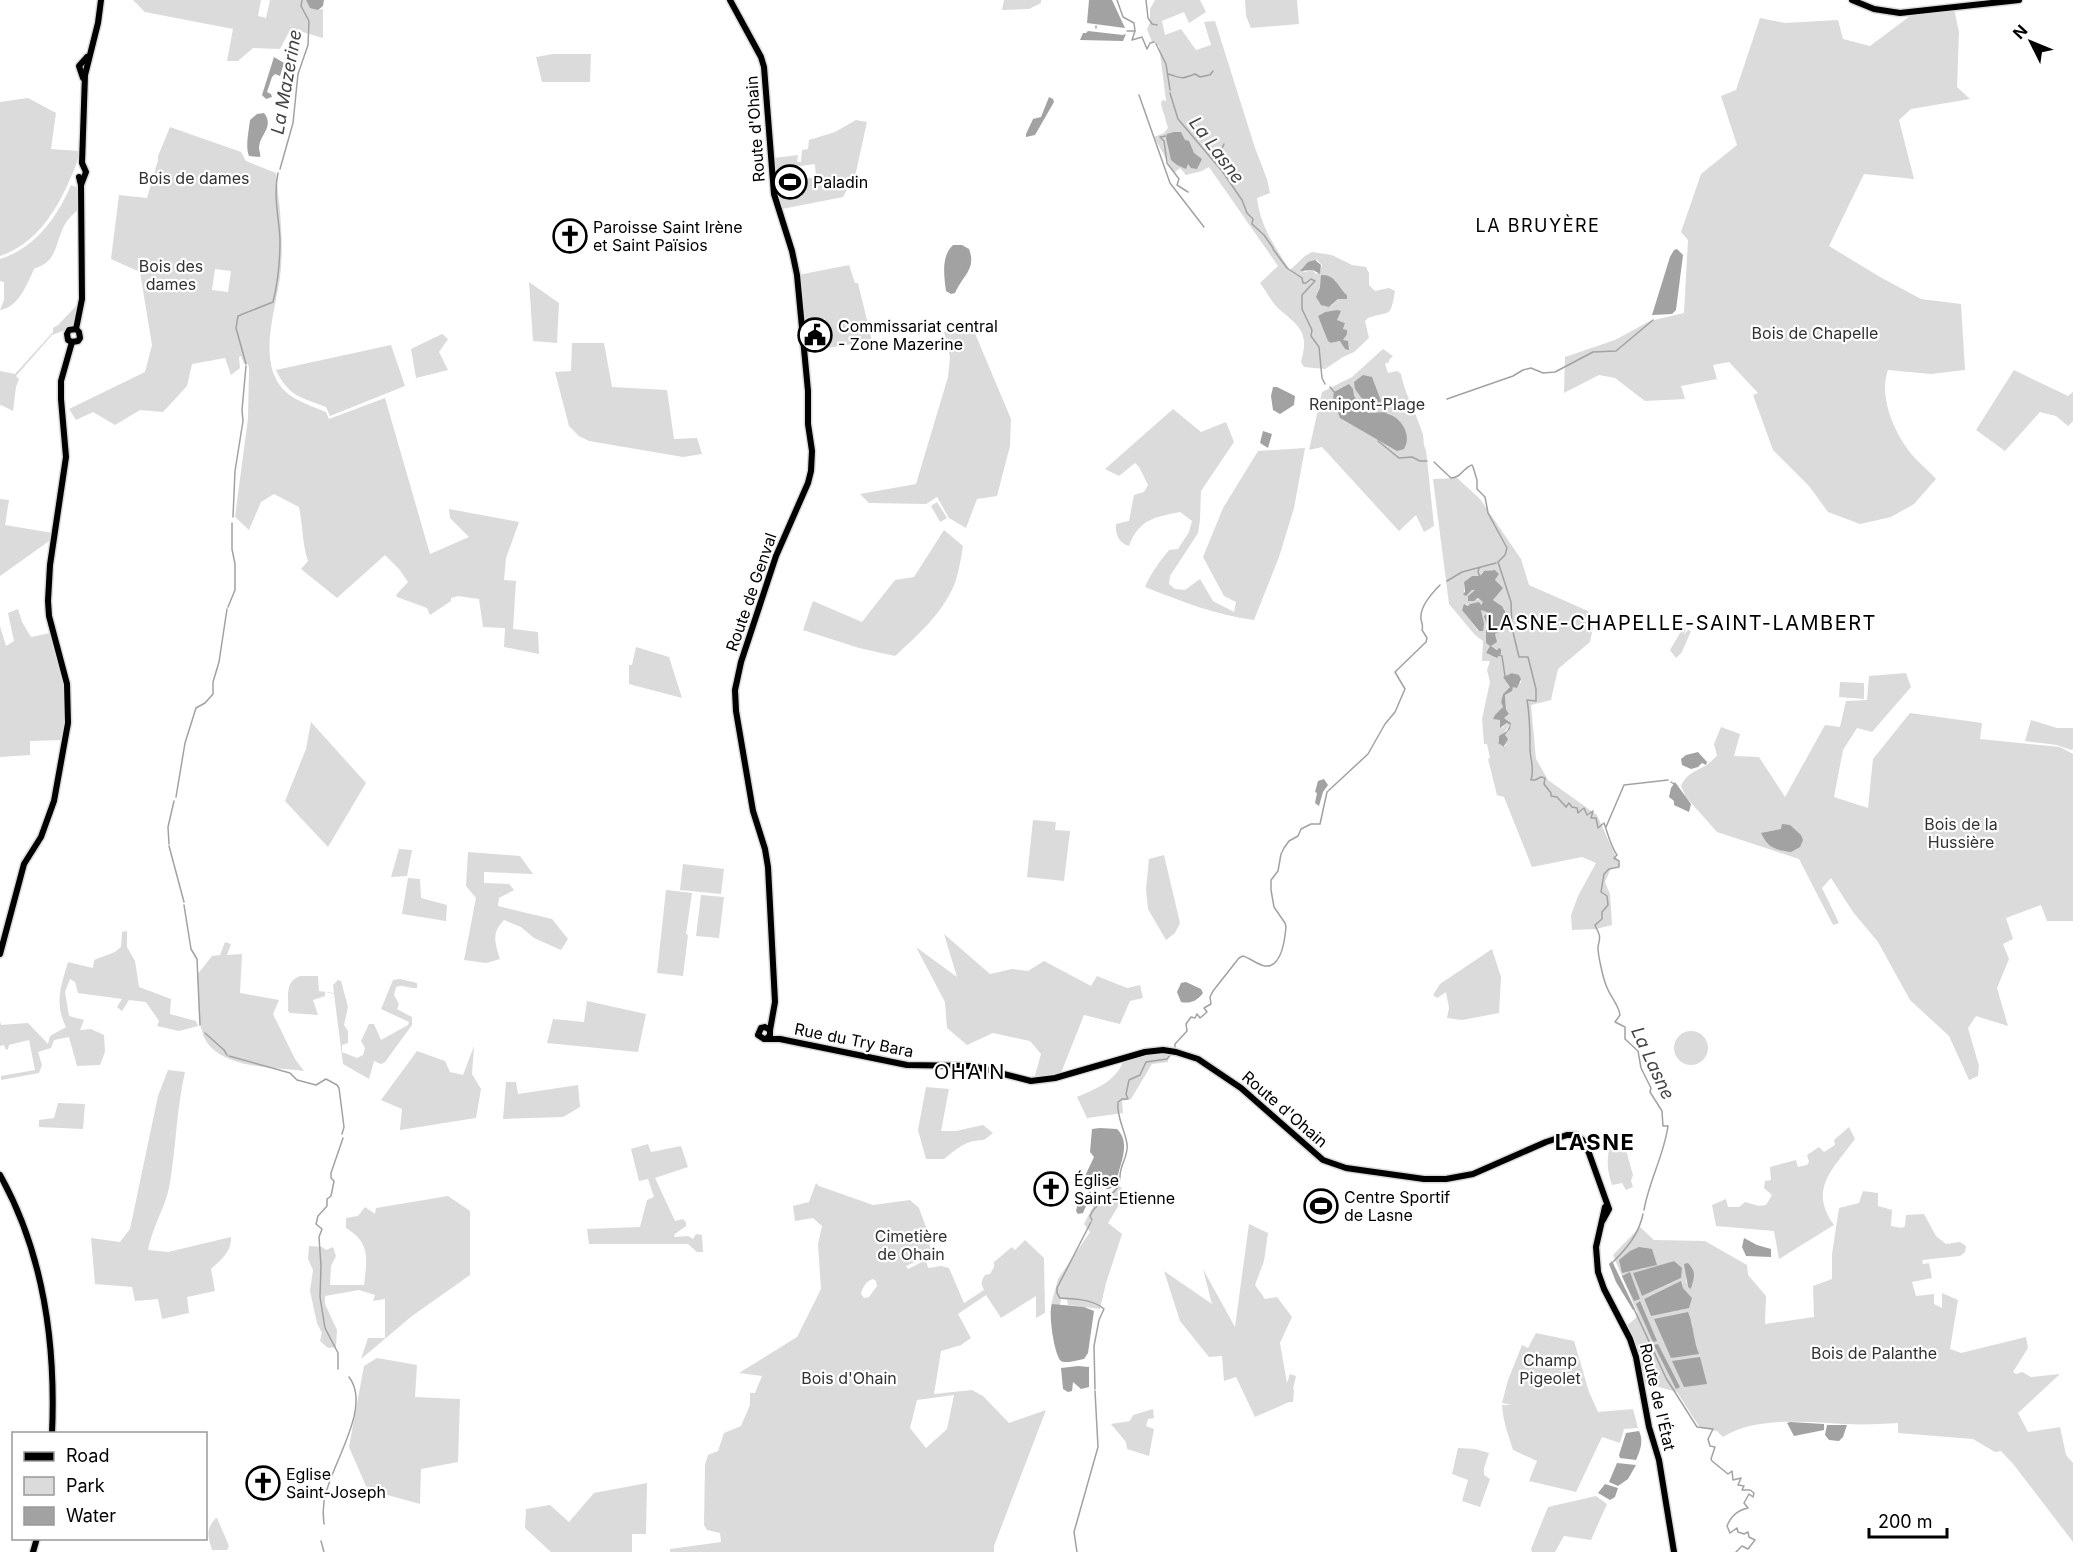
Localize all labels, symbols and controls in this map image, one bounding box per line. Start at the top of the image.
north arrow [2001,12,2061,72]
text: N [2009,20,2032,43]
water label: La Mazerine [266,28,306,136]
street label: Route d'Ohain [741,75,769,183]
water label: La Lasne [1185,113,1249,187]
sports icon: Paladin [772,164,808,200]
park label: Bois de dames [138,168,250,188]
place label: Paladin [813,172,868,192]
district label: LA BRUYÈRE [1476,214,1600,236]
place label: Paroisse Saint Irène et Saint Païsios [593,217,743,255]
church icon: Paroisse Saint Irène et Saint Païsios [552,218,588,254]
park label: Bois des dames [139,256,203,294]
place label: Commissariat central - Zone Mazerine [838,316,998,354]
public building icon: Commissariat central - Zone Mazerine [797,317,833,353]
park label: Bois de Chapelle [1752,323,1878,343]
park label: Renipont-Plage [1309,394,1425,414]
street label: Route de Genval [721,530,781,654]
district label: LASNE-CHAPELLE-SAINT-LAMBERT [1487,611,1877,635]
park label: Bois de la Hussière [1924,814,1998,852]
street label: Rue du Try Bara [793,1019,915,1061]
water label: La Lasne [1627,1023,1679,1103]
district label: OHAIN [934,1060,1006,1084]
street label: Route d'Ohain [1238,1066,1332,1152]
district label: LASNE [1555,1129,1635,1155]
place label: Église Saint-Etienne [1074,1170,1175,1208]
church icon: Église Saint-Etienne [1033,1171,1069,1207]
place label: Centre Sportif de Lasne [1344,1187,1450,1225]
sports icon: Centre Sportif de Lasne [1303,1188,1339,1224]
park label: Cimetière de Ohain [875,1226,947,1264]
street label: Route de l'État [1636,1341,1680,1453]
park label: Bois de Palanthe [1811,1343,1937,1363]
park label: Champ Pigeolet [1519,1350,1581,1388]
park label: Bois d'Ohain [801,1368,897,1388]
legend [12,1432,207,1540]
text: Road [66,1445,109,1466]
place label: Eglise Saint-Joseph [286,1464,386,1502]
church icon: Eglise Saint-Joseph [245,1465,281,1501]
text: Park [66,1475,105,1496]
scale bar [1869,1501,1947,1539]
text: Water [66,1505,116,1526]
text: 200 m [1878,1511,1933,1532]

